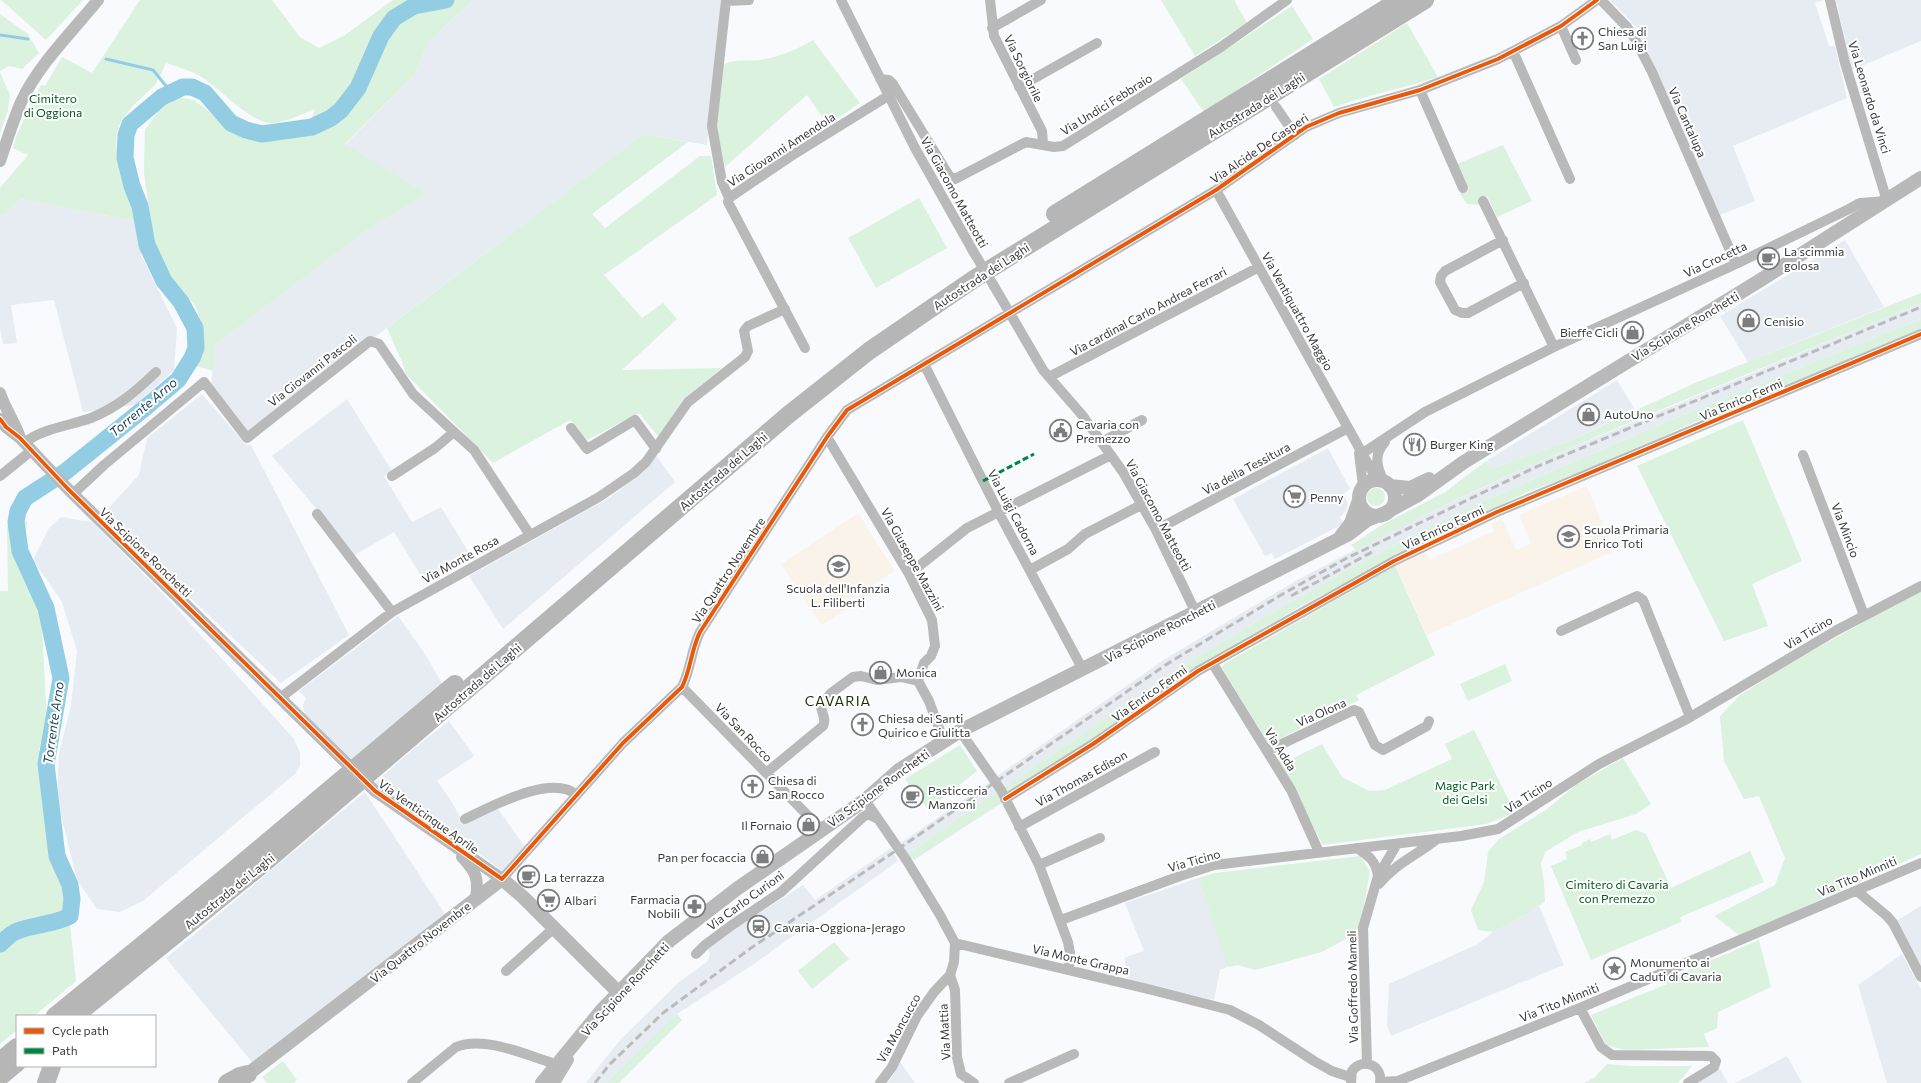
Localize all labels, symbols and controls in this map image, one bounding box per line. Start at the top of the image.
place label: Chiesa di San Luigi [1598,24,1647,52]
church icon: Chiesa di San Luigi [1569,25,1595,51]
street label: Via Sorgiorile [1002,32,1046,104]
street label: Via Leonardo da Vinci [1846,39,1894,155]
street label: Autostrada dei Laghi [1205,69,1307,141]
street label: Via Undici Febbraio [1058,70,1154,138]
street label: Via Cantalupa [1666,85,1710,159]
park label: Cimitero di Oggiona [24,91,82,119]
street label: Via Giovanni Amendola [725,109,837,189]
street label: Via Alcide De Gasperi [1207,110,1311,186]
street label: Via Giacomo Matteotti [919,134,991,250]
street label: Via Crocetta [1681,238,1749,280]
street label: Autostrada dei Laghi [930,240,1032,312]
place label: La scimmia golosa [1784,244,1844,272]
cafe icon: La scimmia golosa [1755,245,1781,271]
street label: Via Ventiquattro Maggio [1260,249,1336,373]
street label: Via cardinal Carlo Andrea Ferrari [1067,264,1229,358]
street label: Via Scipione Ronchetti [1629,288,1741,364]
shop icon: Cenisio [1735,308,1761,334]
place label: Cenisio [1764,314,1804,328]
shop icon: Bieffe Cicli [1620,319,1646,345]
place label: Bieffe Cicli [1560,325,1618,339]
street label: Via Giovanni Pascoli [265,331,359,409]
water label: Torrente Arno [106,374,180,440]
street label: Via Enrico Fermi [1698,375,1784,423]
shop icon: AutoUno [1576,401,1602,427]
place label: AutoUno [1604,407,1654,421]
place label: Cavaria con Premezzo [1076,417,1139,445]
public building icon: Cavaria con Premezzo [1047,418,1073,444]
street label: Autostrada dei Laghi [676,429,770,513]
restaurant icon: Burger King [1402,431,1428,457]
place label: Burger King [1430,437,1494,451]
street label: Via della Tessitura [1200,439,1292,497]
street label: Via Giacomo Matteotti [1124,457,1194,573]
street label: Via Luigi Cadorna [986,467,1042,557]
supermarket icon: Penny [1282,484,1308,510]
place label: Penny [1310,490,1343,504]
street label: Via Mincio [1829,501,1863,559]
street label: Via Enrico Fermi [1400,502,1486,552]
street label: Via Scipione Ronchetti [97,504,195,600]
street label: Via Giuseppe Mazzini [879,505,947,613]
street label: Via Quattro Novembre [689,514,767,626]
place label: Scuola Primaria Enrico Toti [1584,522,1669,550]
school or university icon: Scuola Primaria Enrico Toti [1556,523,1582,549]
street label: Via Monte Rosa [419,532,501,586]
school or university icon: Scuola dell'Infanzia L. Filiberti [825,554,851,580]
place label: Scuola dell'Infanzia L. Filiberti [786,581,890,609]
street label: Via Scipione Ronchetti [1102,597,1218,665]
street label: Via Ticino [1781,612,1835,652]
street label: Autostrada dei Laghi [430,640,524,724]
shop icon: Monica [867,659,893,685]
street label: Via Enrico Fermi [1109,662,1189,724]
place label: Monica [896,665,937,679]
water label: Torrente Arno [39,680,67,765]
district label: CAVARIA [805,692,871,709]
street label: Via Olona [1294,695,1348,729]
street label: Via San Rocco [712,700,776,764]
place label: Chiesa dei Santi Quirico e Giulitta [878,711,970,739]
church icon: Chiesa dei Santi Quirico e Giulitta [850,712,876,738]
street label: Via Adda [1262,725,1300,773]
street label: Via Scipione Ronchetti [824,746,932,830]
street label: Via Thomas Edison [1033,747,1129,809]
place label: Chiesa di San Rocco [768,773,824,801]
church icon: Chiesa di San Rocco [739,774,765,800]
street label: Via Ticino [1502,774,1554,816]
street label: Via Venticinque Aprile [376,776,482,856]
park label: Magic Park dei Gelsi [1435,778,1496,806]
place label: Pasticceria Manzoni [928,783,988,811]
cafe icon: Pasticceria Manzoni [899,784,925,810]
shop icon: Il Fornaio [795,812,821,838]
place label: Il Fornaio [741,818,792,832]
shop icon: Pan per focaccia [749,844,775,870]
street label: Via Ticino [1166,846,1222,874]
street label: Autostrada dei Laghi [181,850,277,932]
place label: Pan per focaccia [657,850,746,864]
street label: Via Tito Minniti [1815,853,1899,899]
cafe icon: La terrazza [516,864,542,890]
street label: Via Carlo Curioni [704,867,786,933]
place label: La terrazza [544,870,605,884]
park label: Cimitero di Cavaria con Premezzo [1565,877,1669,905]
supermarket icon: Albari [536,887,562,913]
place label: Farmacia Nobili [630,892,680,920]
place label: Albari [564,893,597,907]
pharmacy icon: Farmacia Nobili [682,893,708,919]
street label: Via Quattro Novembre [367,899,473,985]
station icon: Cavaria-Oggiona-Jerago [745,914,771,940]
place label: Cavaria-Oggiona-Jerago [774,920,906,935]
street label: Via Goffredo Mameli [1344,930,1360,1044]
street label: Via Scipione Ronchetti [578,939,672,1039]
street label: Via Monte Grappa [1031,941,1131,977]
place label: Monumento ai Caduti di Cavaria [1630,955,1722,983]
place icon: Monumento ai Caduti di Cavaria [1601,956,1627,982]
street label: Via Tito Minniti [1517,980,1601,1024]
street label: Via Moncucco [873,991,923,1065]
street label: Via Mattia [936,1003,952,1061]
legend [16,1015,156,1067]
text: Cycle path [52,1023,109,1037]
text: Path [52,1043,78,1057]

